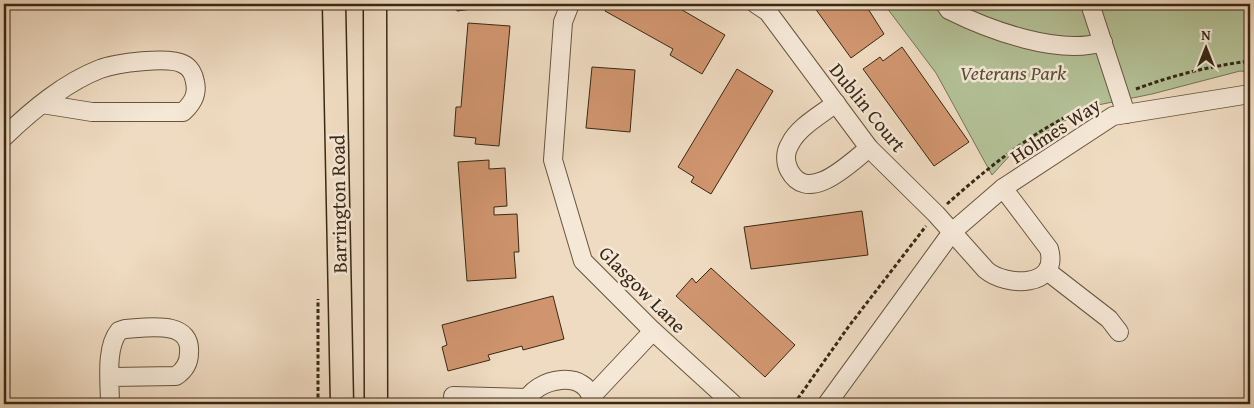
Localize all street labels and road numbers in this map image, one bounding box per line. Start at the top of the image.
street label: Dublin Court [823,56,913,158]
street label: Holmes Way [1004,90,1106,170]
street label: Barrington Road [322,134,354,274]
street label: Glasgow Lane [593,239,693,339]

